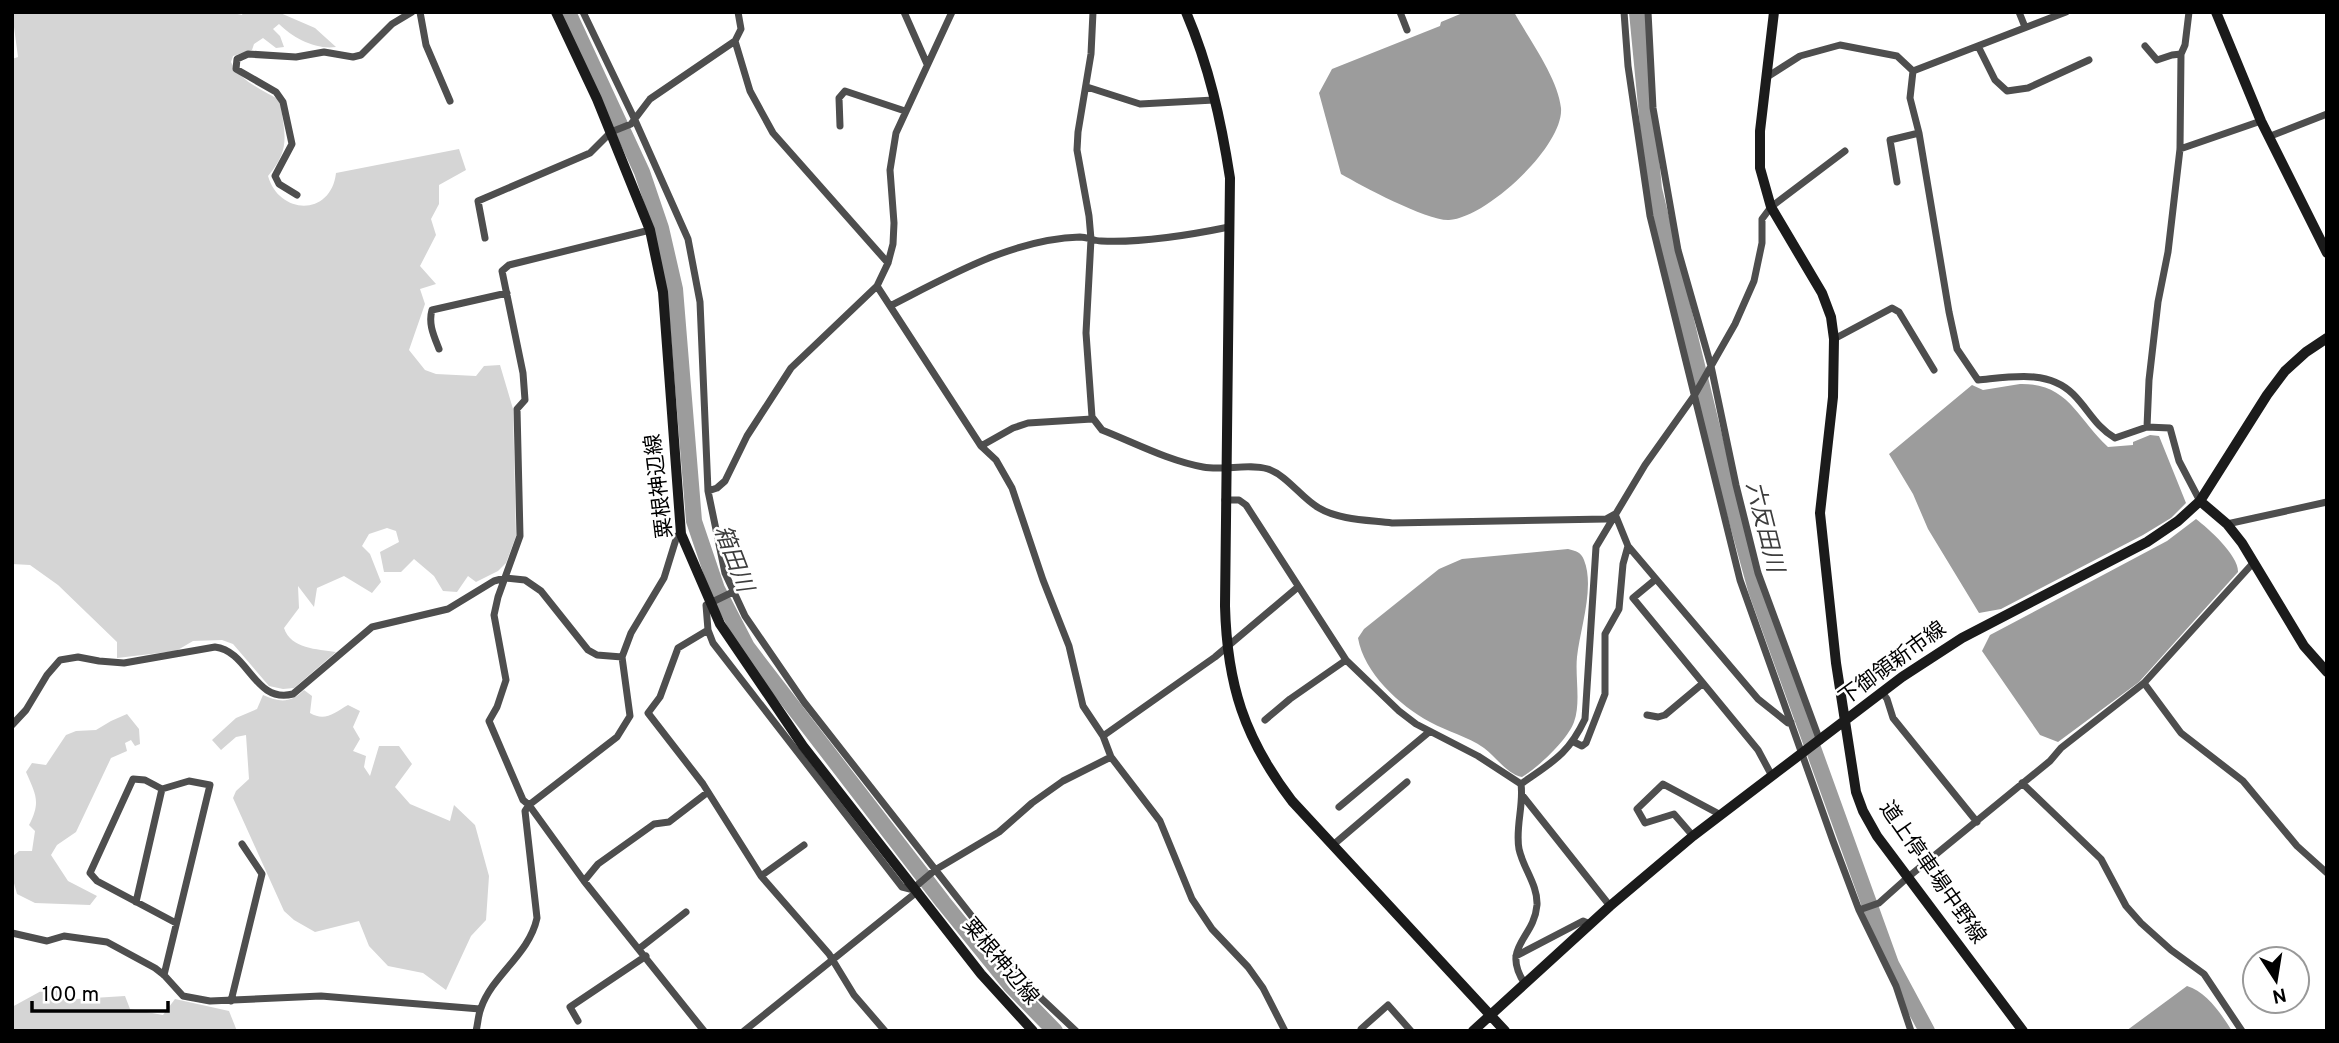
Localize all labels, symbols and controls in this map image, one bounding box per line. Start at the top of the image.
street label: 粟根神辺線 [640,432,680,540]
water label: 六反田川 [1738,479,1789,578]
water label: 箱田川 [706,522,759,599]
street label: 下御領新市線 [1834,616,1952,712]
street label: 道上停車場中野線 [1873,796,1991,950]
street label: 粟根神辺線 [956,913,1044,1011]
north arrow [2241,945,2311,1015]
scale bar [32,970,168,1014]
text: 100 m [42,982,99,1009]
text: N [2270,982,2288,1008]

